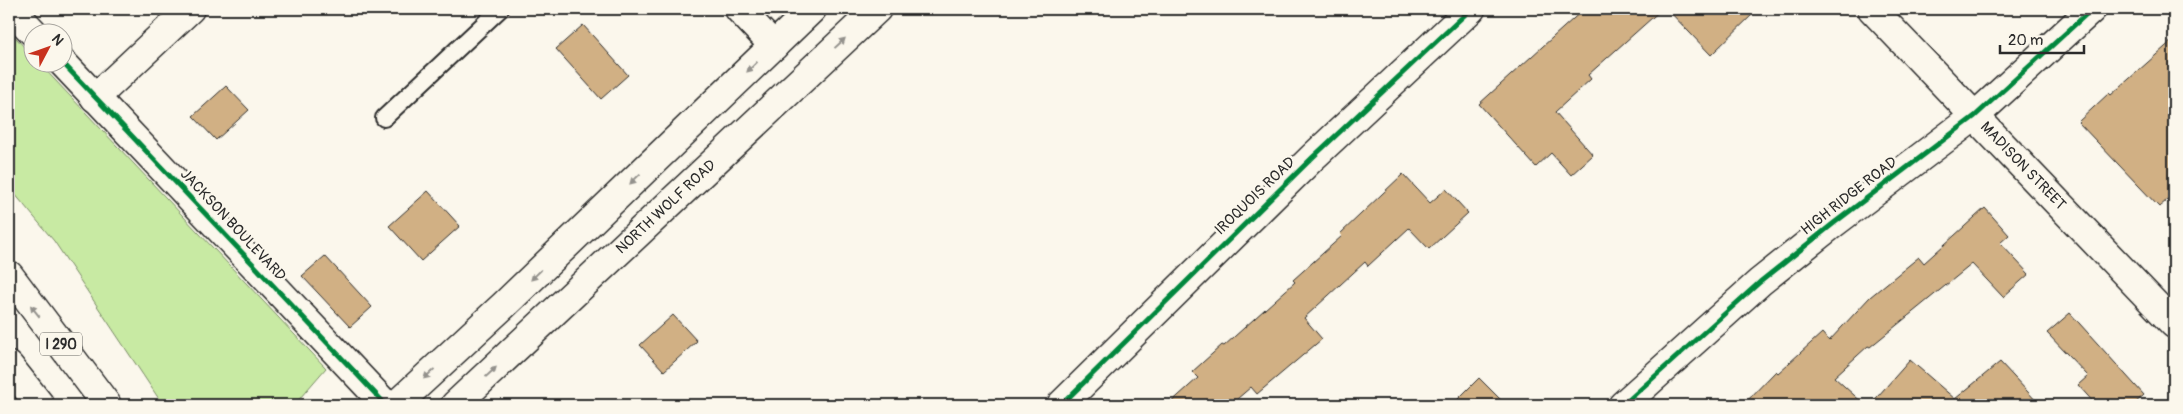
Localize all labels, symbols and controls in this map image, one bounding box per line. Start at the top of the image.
north arrow [22,22,72,72]
scale bar [2000,22,2084,54]
text: N [48,31,67,49]
text: 20 m [2008,31,2043,50]
one-way arrow [834,37,846,49]
one-way arrow [746,61,758,73]
street label: MADISON STREET [1976,118,2070,214]
street label: IROQUOIS ROAD [1211,153,1299,239]
street label: HIGH RIDGE ROAD [1797,153,1901,239]
street label: NORTH WOLF ROAD [612,156,720,258]
street label: JACKSON BOULEVARD [176,165,290,285]
one-way arrow [629,173,641,185]
one-way arrow [530,268,542,280]
one-way arrow [30,305,41,318]
road number: I 290 [40,332,82,356]
one-way arrow [485,366,497,378]
one-way arrow [424,368,436,380]

